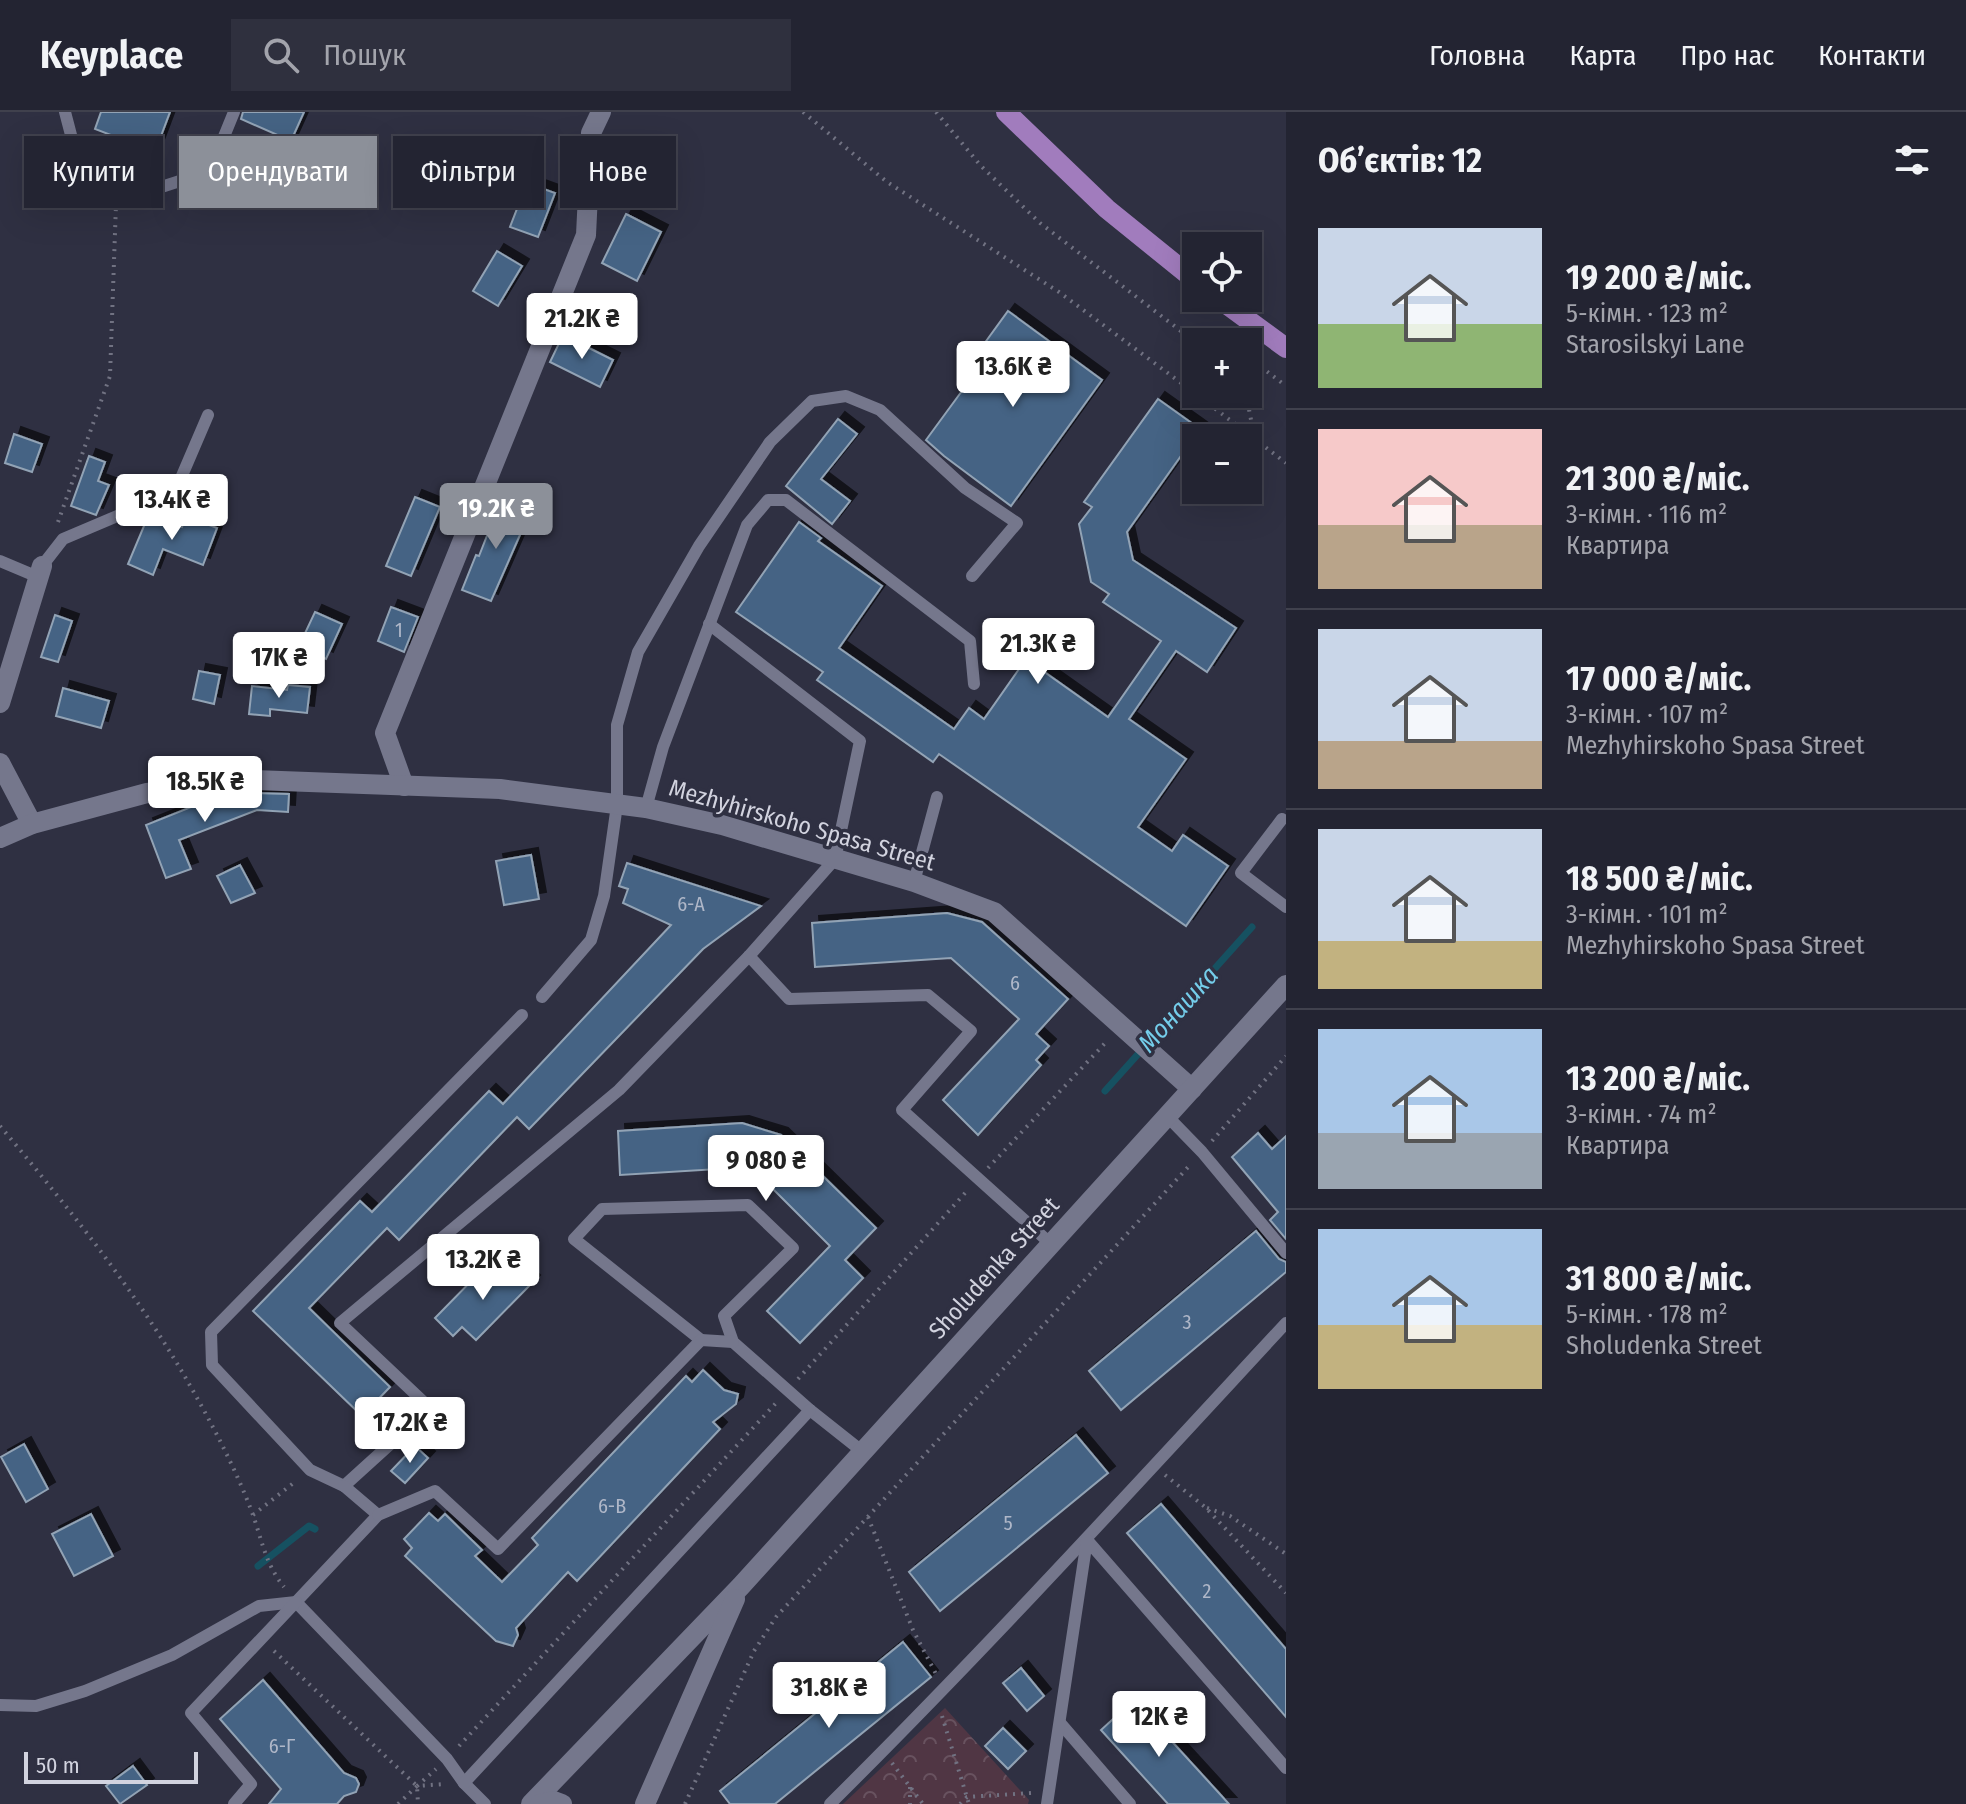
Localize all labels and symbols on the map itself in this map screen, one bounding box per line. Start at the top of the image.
pin: 21.2K ₴ [508,293,656,361]
pin: 13.6K ₴ [939,341,1087,409]
pin: 13.4K ₴ [98,474,246,542]
pin: 19.2K ₴ [422,483,570,551]
house number: 1 [395,618,403,642]
pin: 21.3K ₴ [964,618,1112,686]
pin: 17K ₴ [223,632,335,700]
pin: 18.5K ₴ [131,756,279,824]
street label: Mezhyhirskoho Spasa Street [666,774,938,876]
house number: 6-А [677,892,705,916]
water label: Монашка [1132,960,1225,1059]
house number: 6 [1010,971,1020,995]
pin: 9 080 ₴ [692,1135,840,1203]
street label: Sholudenka Street [923,1191,1065,1345]
pin: 13.2K ₴ [409,1234,557,1302]
house number: 3 [1182,1310,1192,1334]
pin: 17.2K ₴ [336,1397,484,1465]
house number: 6-В [598,1494,626,1518]
house number: 5 [1003,1511,1013,1535]
house number: 2 [1203,1579,1212,1603]
pin: 31.8K ₴ [755,1662,903,1730]
pin: 12K ₴ [1103,1691,1215,1759]
house number: 6-Г [269,1734,296,1758]
scale bar [24,1748,198,1784]

